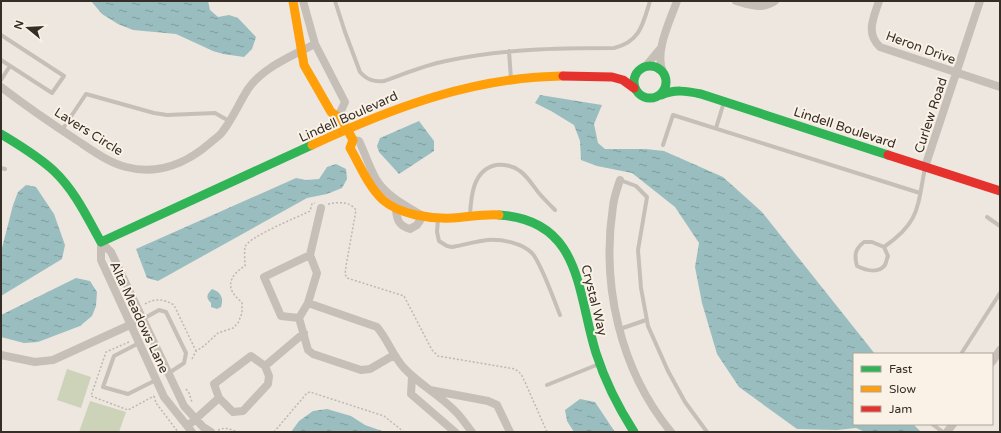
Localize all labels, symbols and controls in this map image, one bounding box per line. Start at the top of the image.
north arrow [8,8,48,48]
text: N [11,19,27,31]
street label: Heron Drive [884,28,958,68]
street label: Curlew Road [911,75,951,155]
street label: Lindell Boulevard [297,88,400,146]
street label: Lavers Circle [51,104,126,159]
street label: Lindell Boulevard [792,104,898,152]
street label: Alta Meadows Lane [106,259,172,376]
street label: Crystal Way [577,263,611,337]
legend [853,353,993,425]
text: Fast [889,362,913,376]
text: Slow [889,382,916,396]
text: Jam [889,402,912,416]

